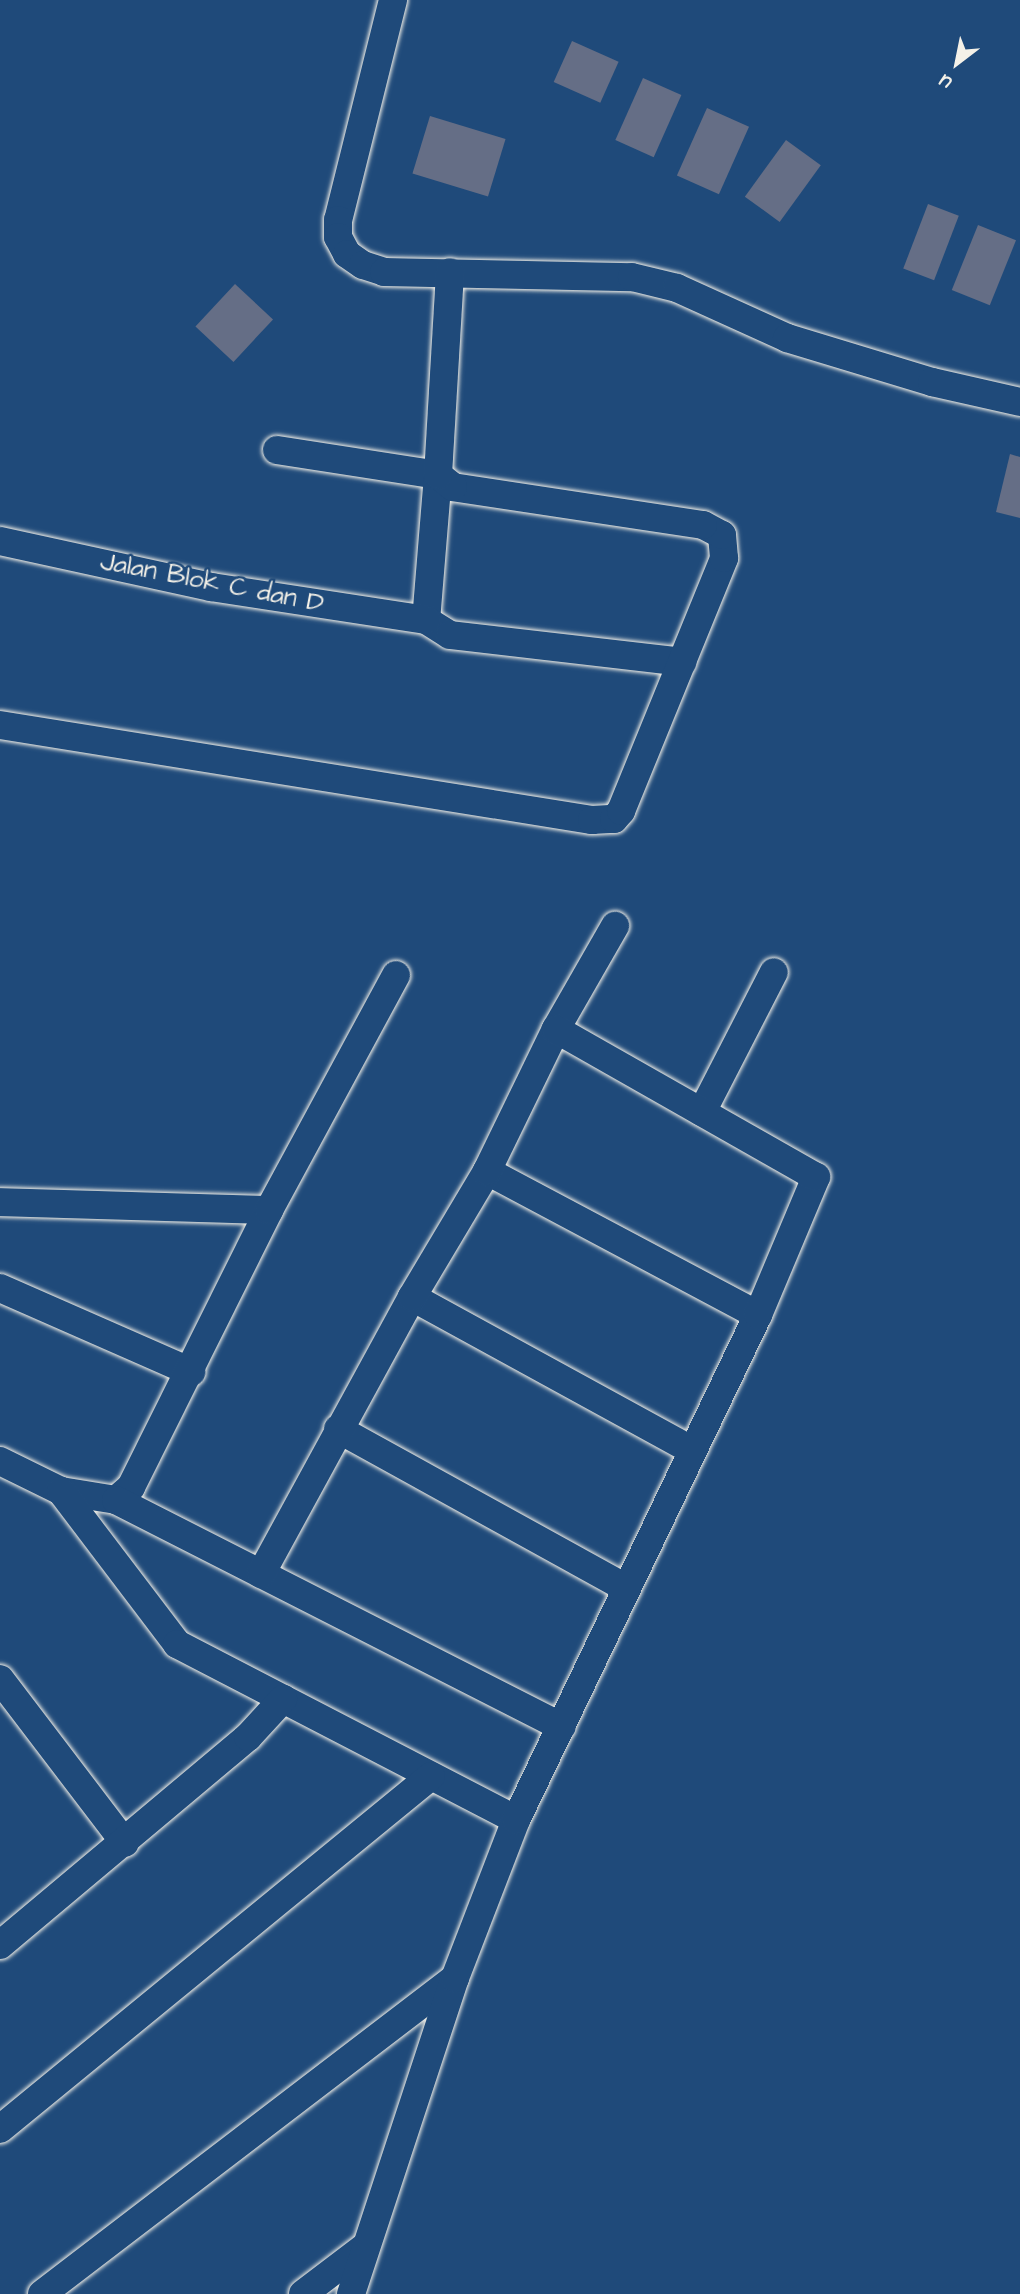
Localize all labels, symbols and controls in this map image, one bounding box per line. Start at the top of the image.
north arrow [922,28,992,98]
text: U [934,67,957,96]
street label: Jalan Blok C dan D [98,546,326,620]

